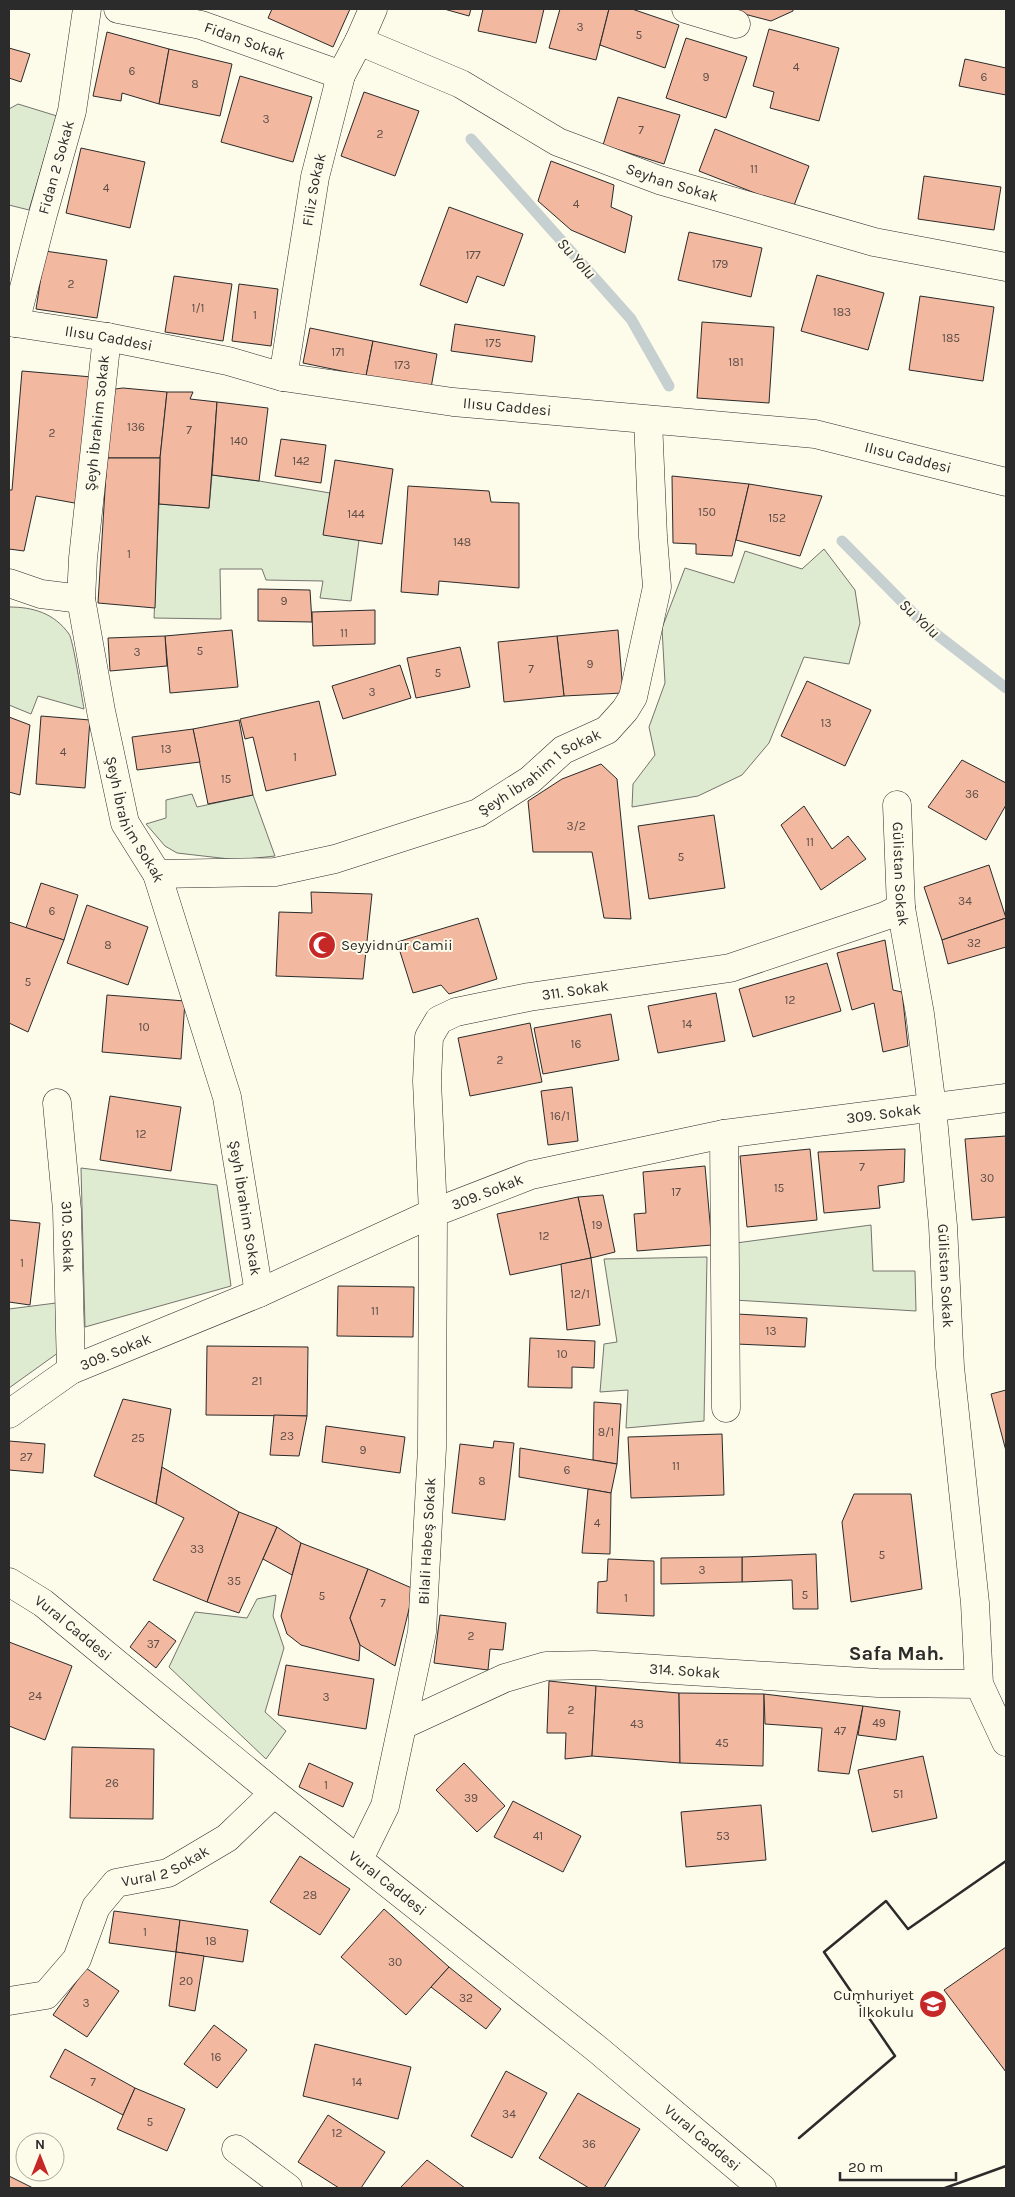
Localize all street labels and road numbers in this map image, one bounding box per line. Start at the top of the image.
street label: Fidan Sokak [202,18,288,63]
street label: Fidan 2 Sokak [34,118,78,216]
street label: Filiz Sokak [298,151,330,227]
street label: Seyhan Sokak [623,159,721,206]
street label: Ilısu Caddesi [64,322,154,355]
street label: Şeyh İbrahim Sokak [81,354,113,492]
street label: Ilısu Caddesi [462,394,552,420]
street label: Ilısu Caddesi [863,438,953,477]
street label: Şeyh İbrahim 1 Sokak [475,725,604,820]
street label: Şeyh İbrahim Sokak [102,755,168,885]
street label: Gülistan Sokak [889,821,913,927]
street label: 311. Sokak [540,977,610,1004]
street label: 309. Sokak [845,1100,922,1127]
street label: Şeyh İbrahim Sokak [225,1139,265,1277]
street label: 309. Sokak [449,1170,526,1214]
street label: 310. Sokak [57,1200,78,1272]
street label: Gülistan Sokak [934,1223,957,1328]
street label: 309. Sokak [77,1329,154,1374]
street label: Bilali Habeş Sokak [415,1477,439,1605]
street label: Vural Caddesi [31,1591,115,1665]
street label: 314. Sokak [649,1660,721,1682]
street label: Vural 2 Sokak [120,1842,212,1891]
street label: Vural Caddesi [345,1847,430,1919]
street label: Vural Caddesi [661,2101,744,2175]

